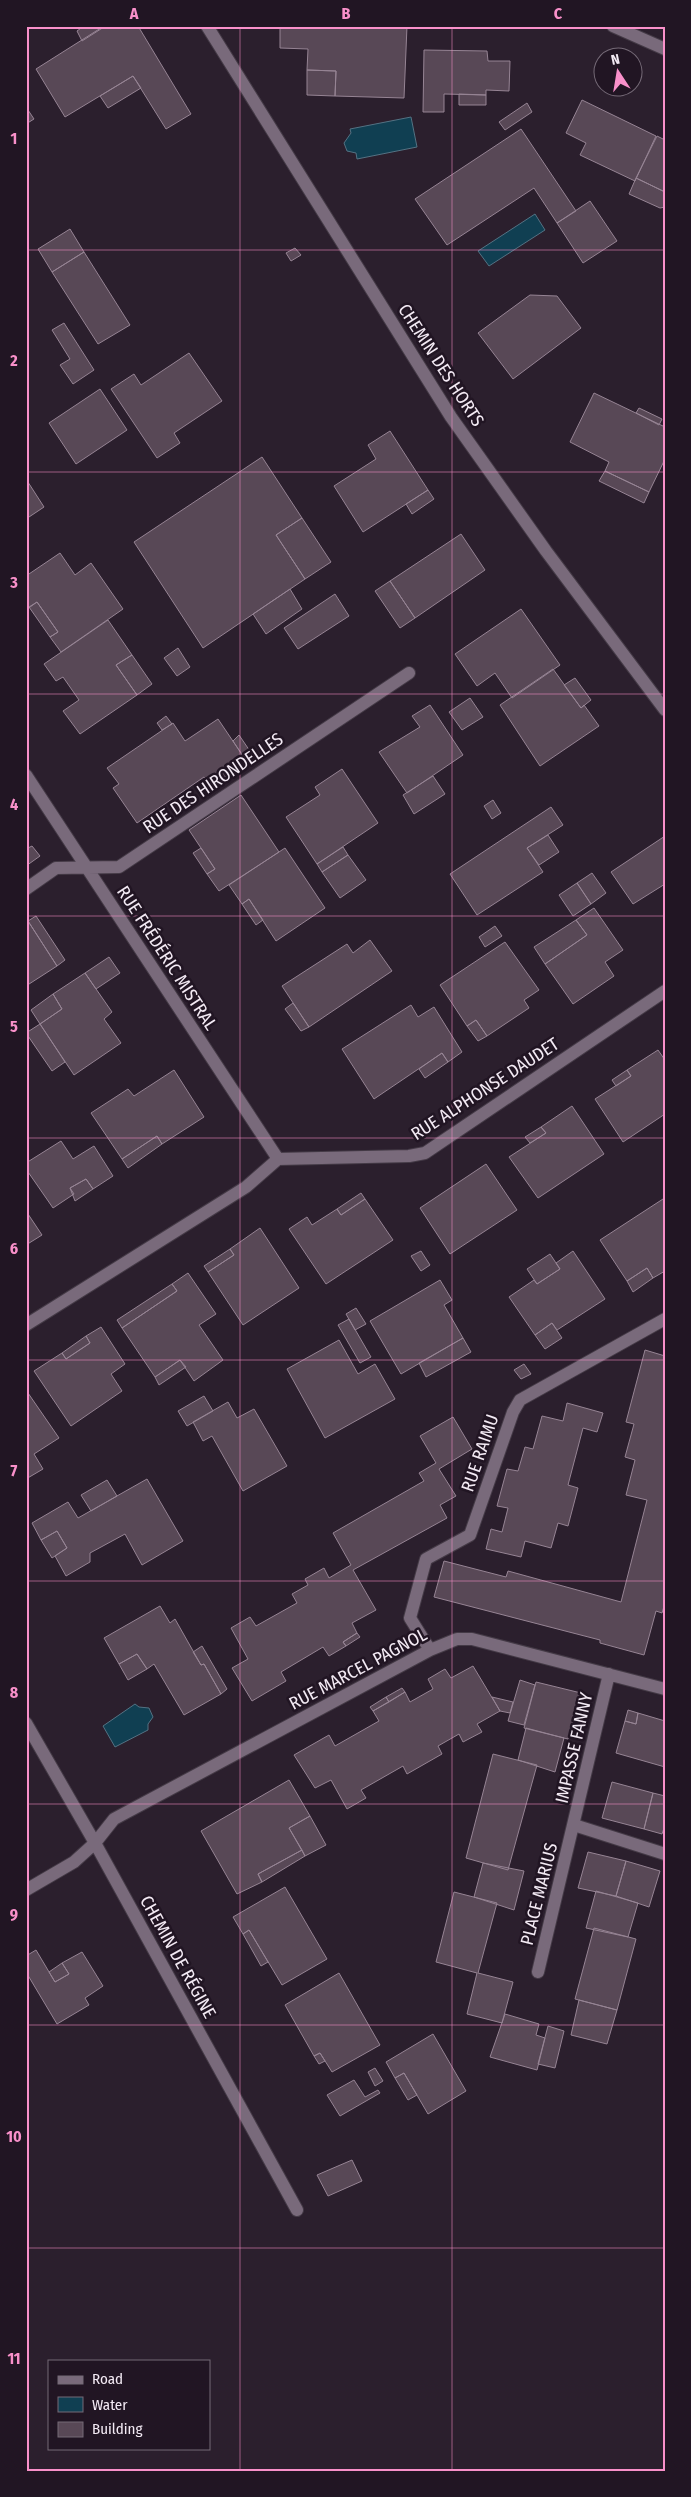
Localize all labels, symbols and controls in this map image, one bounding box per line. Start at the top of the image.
text: A [129,4,139,23]
text: B [342,4,351,23]
text: C [554,4,563,23]
north arrow [594,48,644,98]
text: N [610,51,621,69]
text: 1 [11,129,17,148]
street label: CHEMIN DES HORTS [393,300,489,430]
text: 2 [9,351,18,370]
text: 3 [9,573,18,592]
street label: RUE DES HIRONDELLES [139,728,287,838]
text: 4 [10,795,18,814]
street label: RUE FRÉDÉRIC MISTRAL [112,881,223,1034]
text: 5 [10,1017,18,1036]
street label: RUE ALPHONSE DAUDET [407,1033,564,1145]
text: 6 [10,1239,18,1258]
street label: RUE RAIMU [457,1411,503,1495]
text: 7 [11,1461,18,1480]
street label: RUE MARCEL PAGNOL [285,1623,431,1715]
text: 8 [10,1683,19,1702]
street label: IMPASSE FANNY [551,1690,597,1805]
street label: PLACE MARIUS [516,1840,562,1947]
street label: CHEMIN DE RÉGINE [135,1891,222,2022]
text: 9 [10,1905,18,1924]
text: 10 [6,2127,22,2146]
text: 11 [7,2349,21,2368]
legend [48,2360,210,2450]
text: Road [92,2370,123,2388]
text: Water [92,2396,128,2414]
text: Building [92,2420,143,2438]

